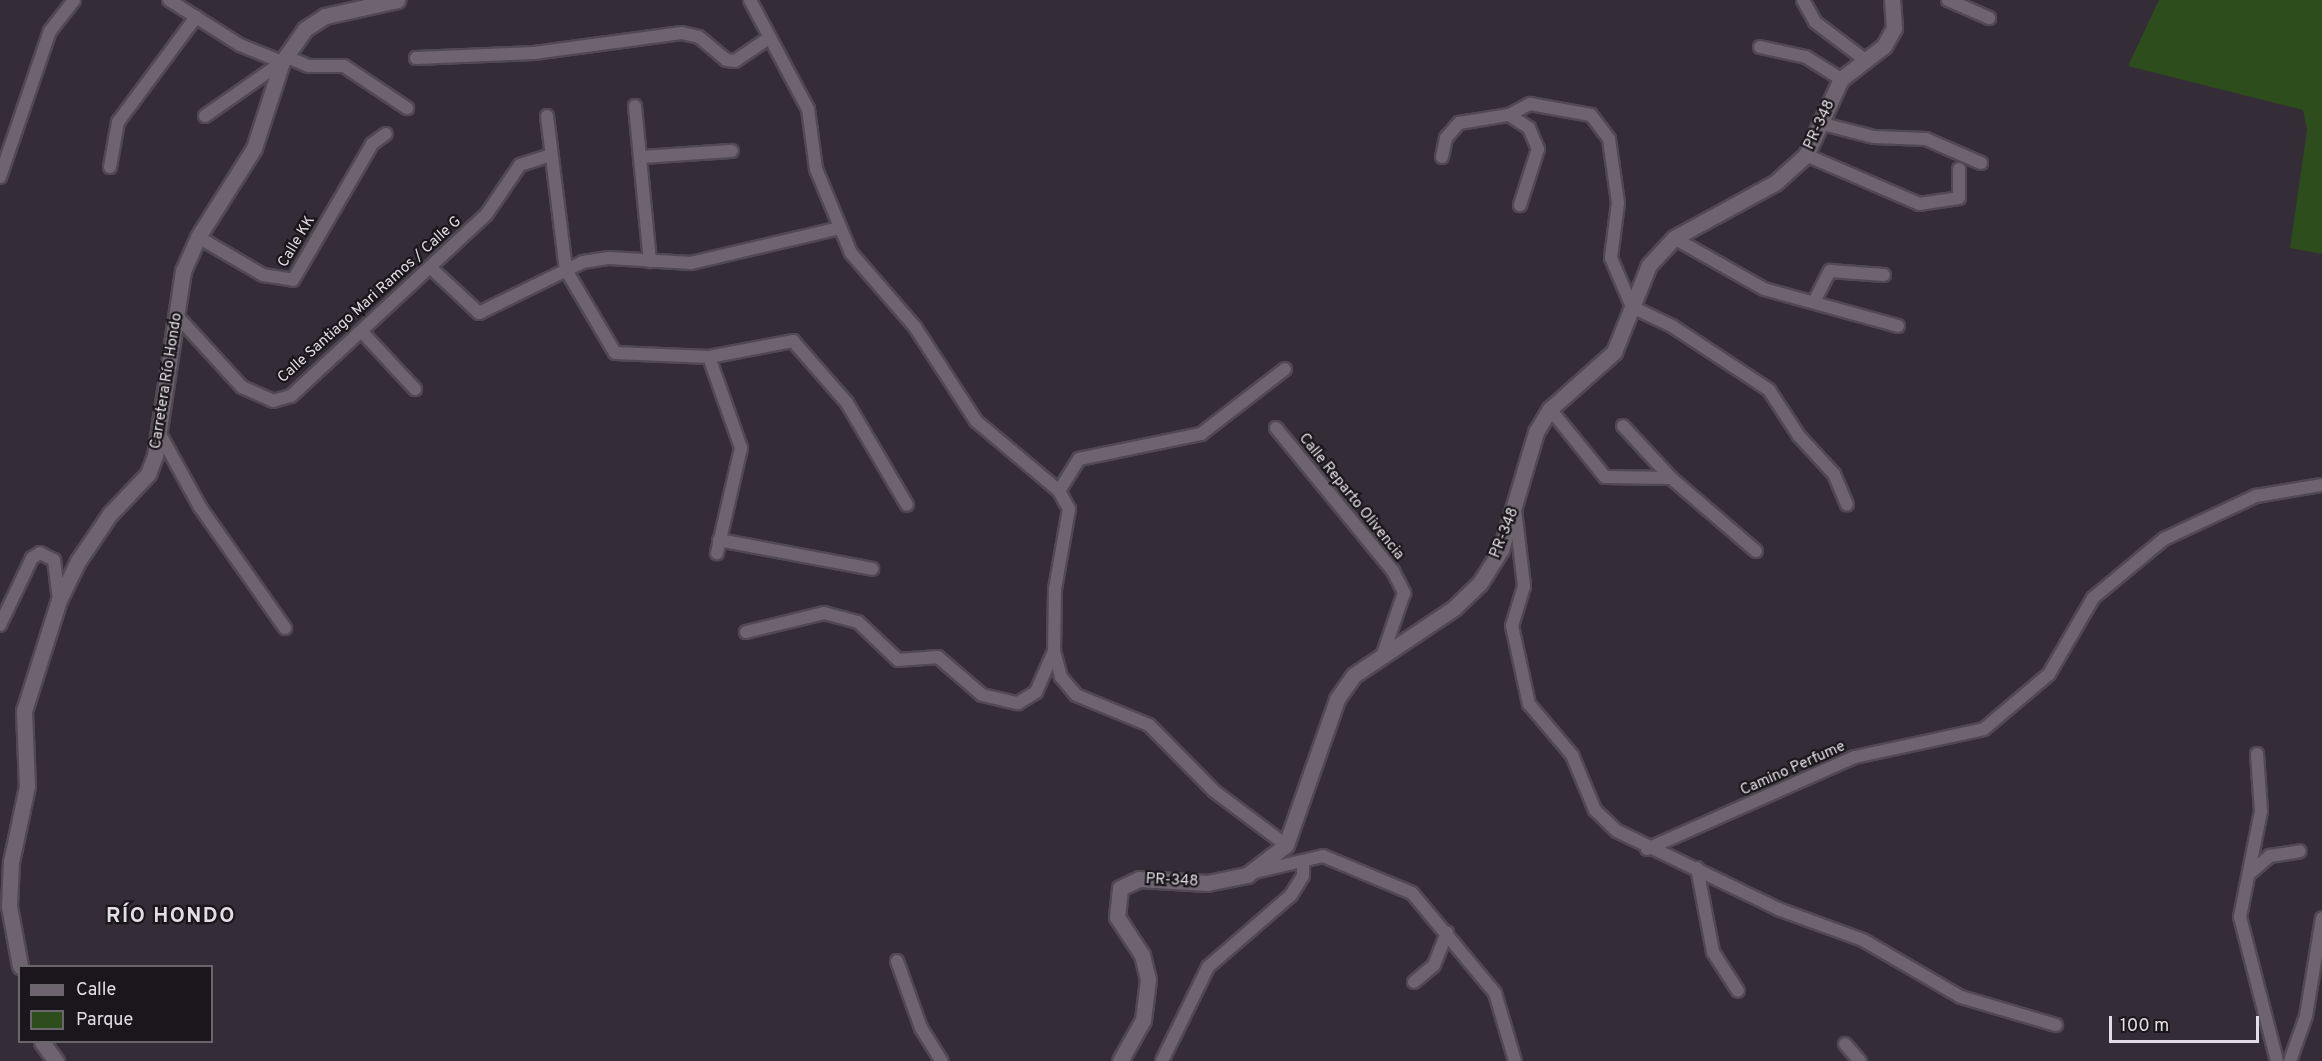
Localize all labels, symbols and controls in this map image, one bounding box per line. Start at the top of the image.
street label: PR-348 [1801,97,1839,153]
street label: Calle KK [275,213,319,271]
street label: Calle Santiago Mari Ramos / Calle G [275,213,465,387]
street label: Carretera Río Hondo [147,312,187,450]
street label: Calle Reparto Olivencia [1294,430,1408,564]
street label: PR-348 [1487,505,1523,561]
street label: Camino Perfume [1738,738,1848,800]
street label: PR-348 [1145,871,1199,891]
district label: RÍO HONDO [106,904,236,930]
legend [18,965,213,1043]
text: Calle [76,979,116,1002]
scale bar [2112,1004,2262,1042]
text: Parque [76,1009,133,1032]
text: 100 m [2120,1015,2169,1038]

